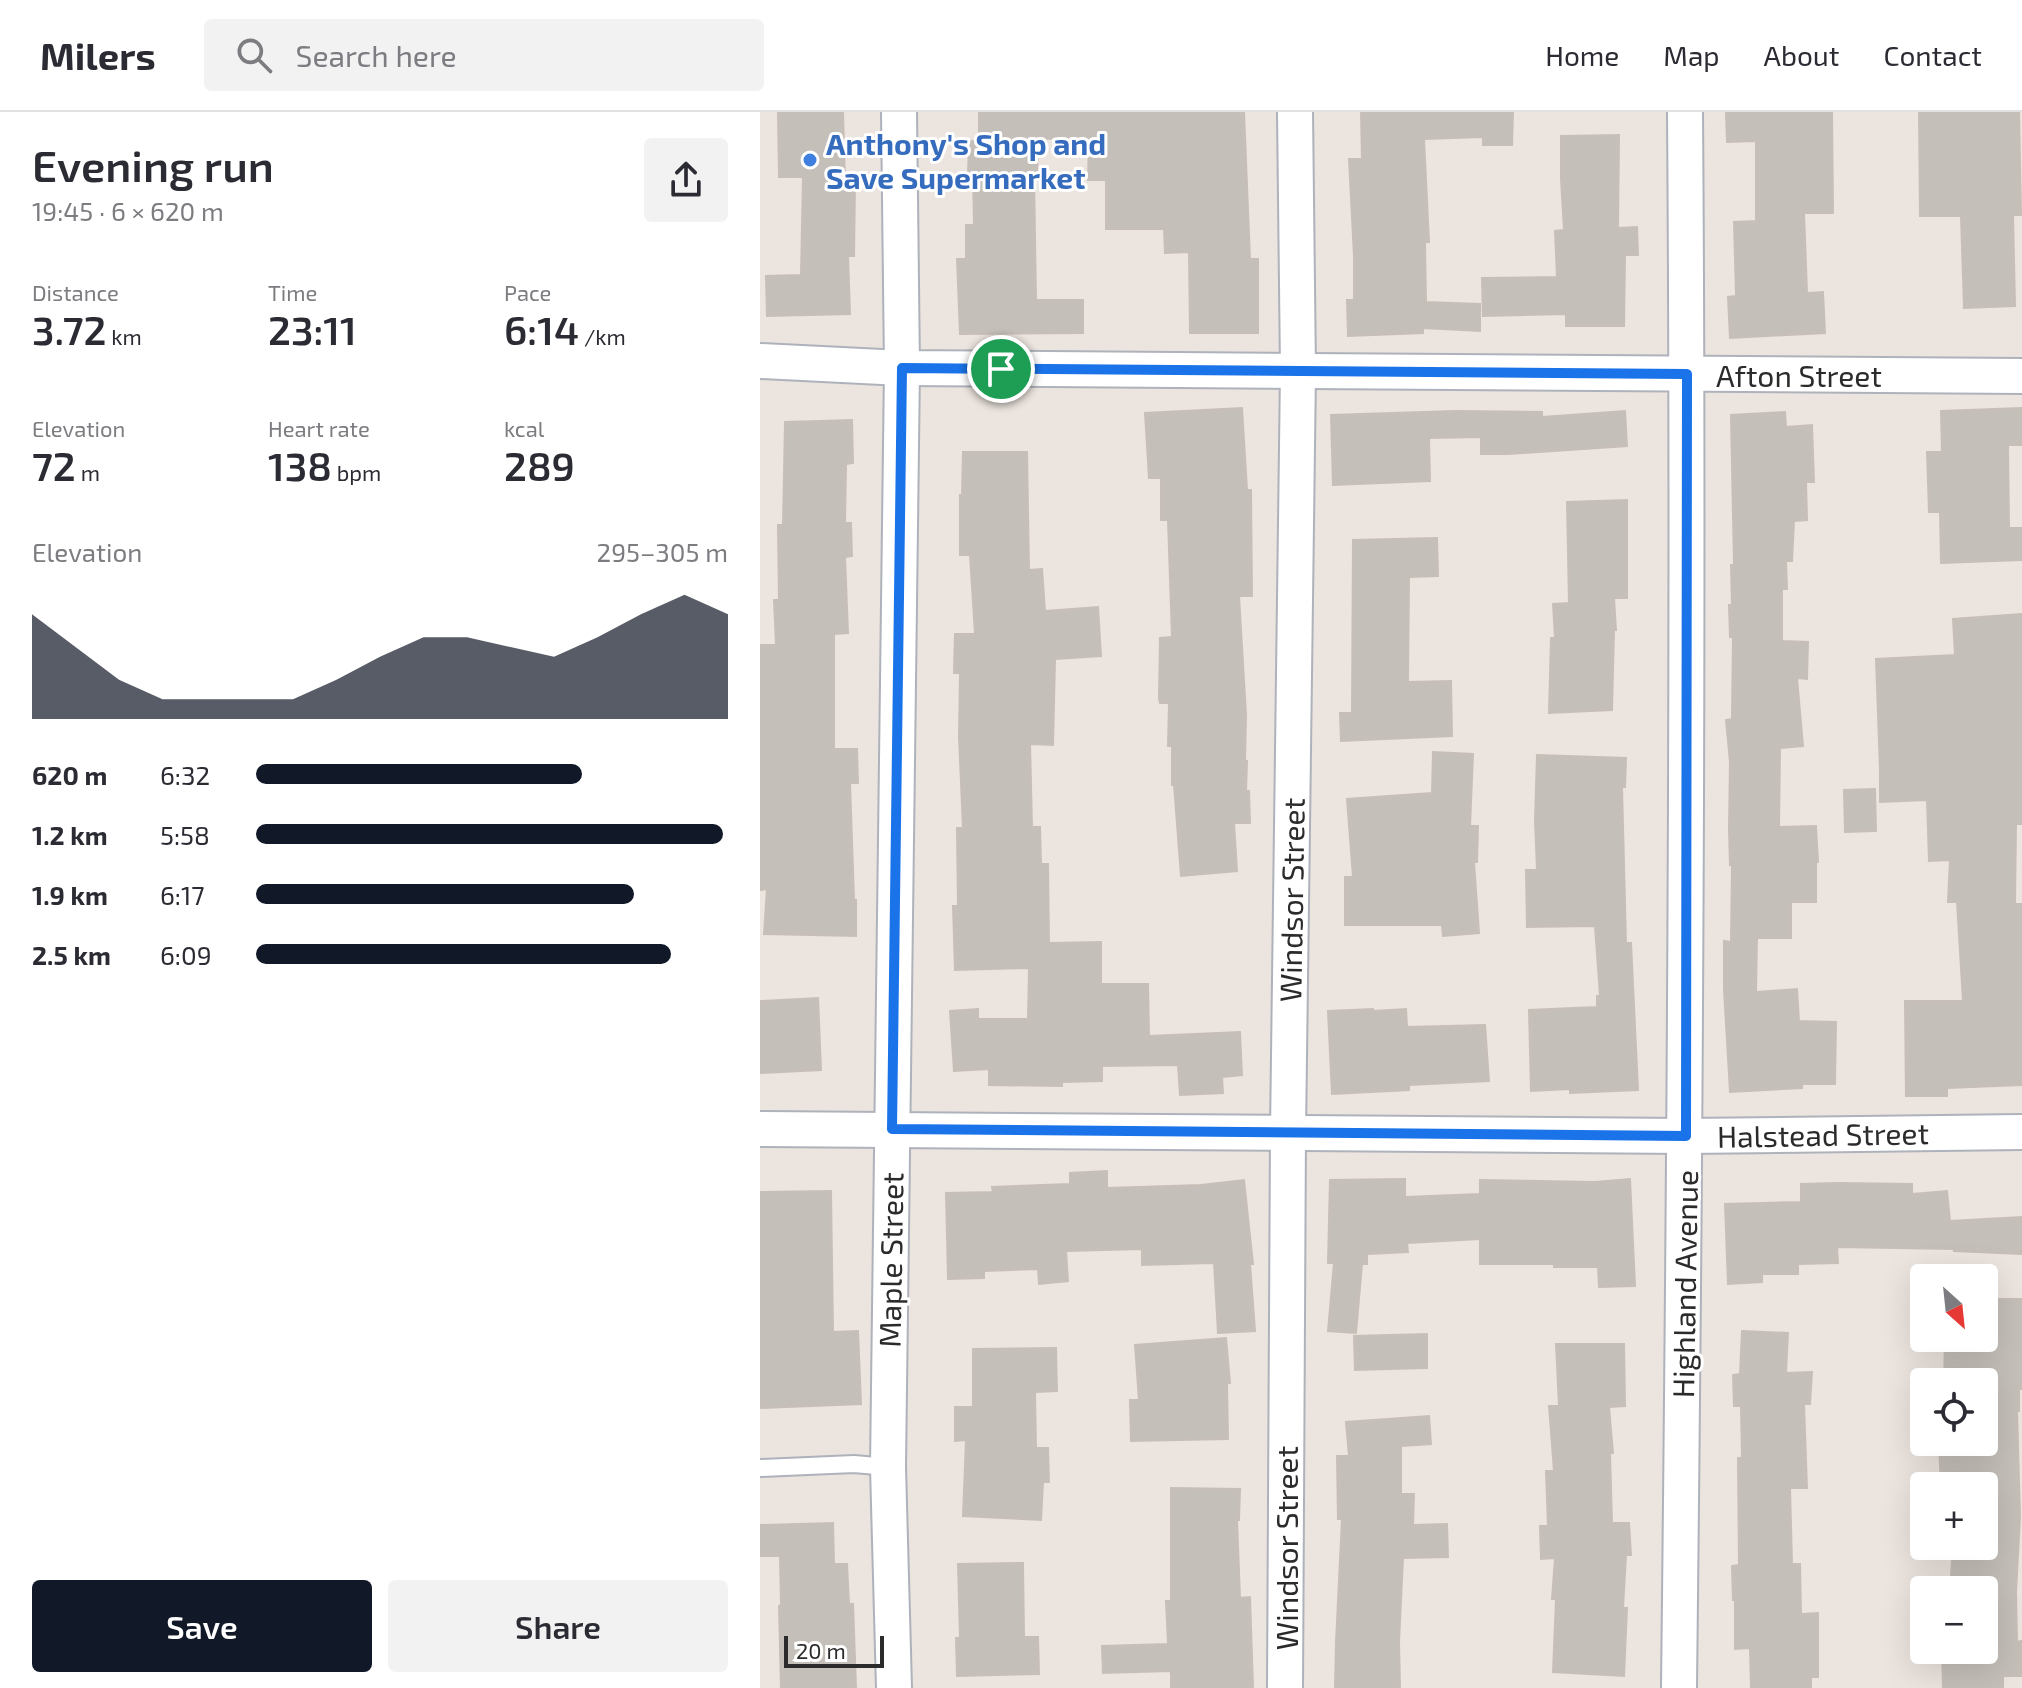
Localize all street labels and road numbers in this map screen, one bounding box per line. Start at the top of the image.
street label: Afton Street [1716,357,1882,393]
street label: Windsor Street [1271,798,1311,1002]
street label: Halstead Street [1717,1114,1929,1154]
street label: Highland Avenue [1664,1170,1704,1398]
street label: Maple Street [870,1172,910,1348]
street label: Windsor Street [1268,1446,1304,1650]

